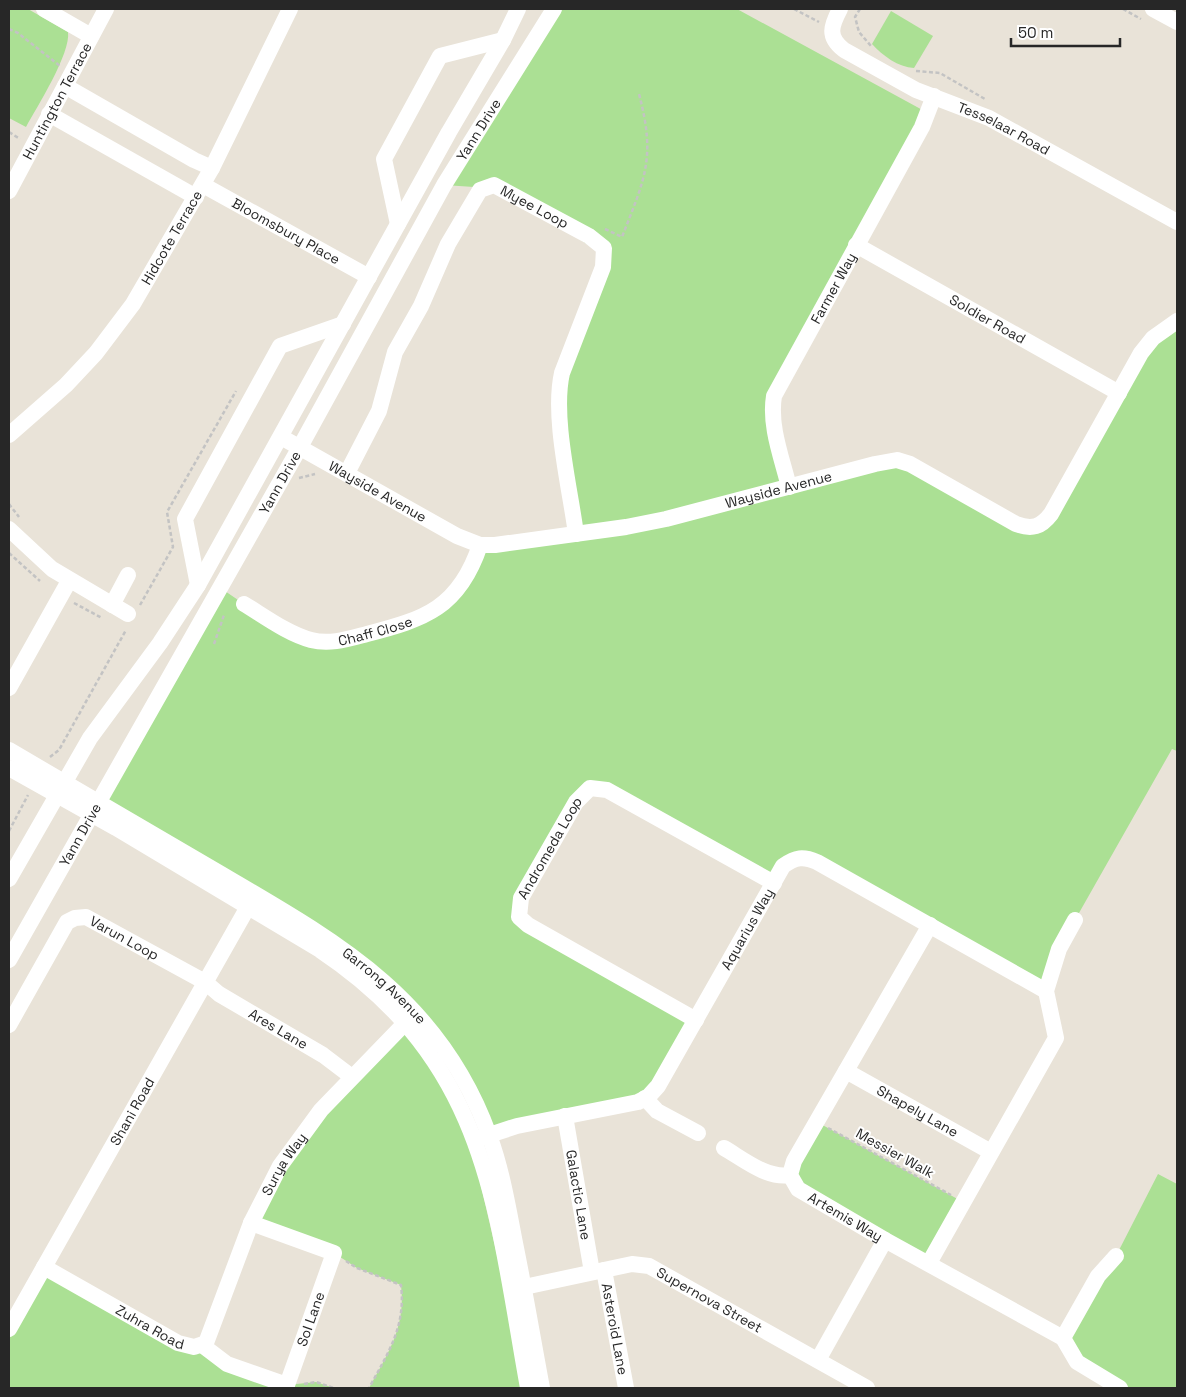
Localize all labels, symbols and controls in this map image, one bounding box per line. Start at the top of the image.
scale bar [1011,15,1120,47]
text: 50 m [1018,23,1053,42]
street label: Huntington Terrace [18,39,96,163]
street label: Yann Drive [452,95,505,164]
street label: Tesselaar Road [955,98,1053,159]
street label: Myee Loop [497,181,572,232]
street label: Hidcote Terrace [137,187,206,288]
street label: Bloomsbury Place [229,194,343,268]
street label: Farmer Way [807,249,860,327]
street label: Soldier Road [946,290,1029,348]
street label: Yann Drive [255,448,305,517]
street label: Wayside Avenue [326,457,430,526]
street label: Wayside Avenue [723,467,834,512]
street label: Chaff Close [337,612,415,650]
street label: Andromeda Loop [513,792,586,902]
street label: Yann Drive [55,800,105,870]
street label: Aquarius Way [717,885,778,973]
street label: Varun Loop [87,912,162,964]
street label: Garrong Avenue [339,943,430,1028]
street label: Ares Lane [245,1004,311,1053]
street label: Shani Road [106,1074,159,1149]
street label: Shapely Lane [874,1081,962,1141]
street label: Messier Walk [853,1124,938,1182]
street label: Surya Way [258,1129,310,1198]
street label: Galactic Lane [562,1148,595,1241]
street label: Artemis Way [805,1188,886,1246]
street label: Supernova Street [653,1263,766,1337]
street label: Asteroid Lane [598,1282,632,1376]
street label: Sol Lane [292,1289,329,1349]
street label: Zuhra Road [112,1301,186,1353]

